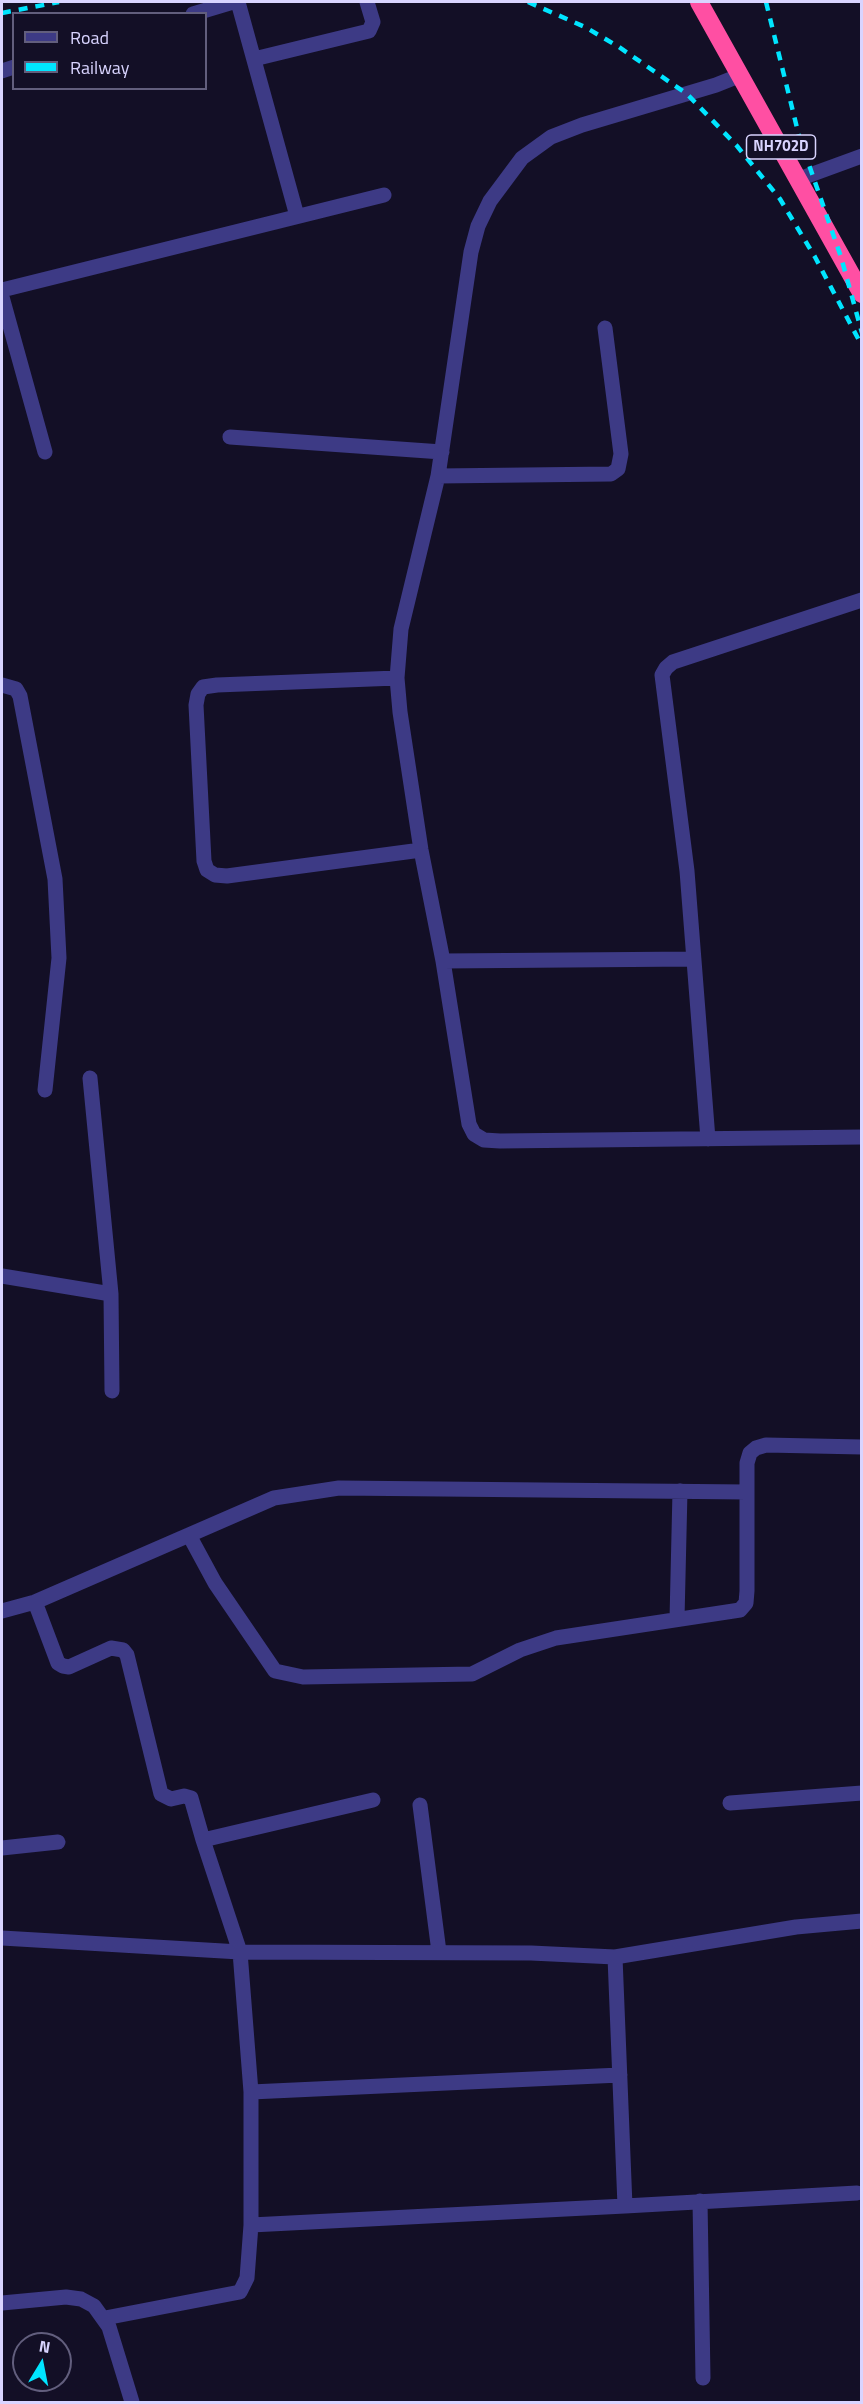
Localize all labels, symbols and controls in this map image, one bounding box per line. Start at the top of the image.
legend [12,12,207,90]
text: Road [70,24,109,51]
text: Railway [70,54,129,81]
road number: NH702D [746,135,816,159]
north arrow [12,2332,72,2392]
text: N [37,2333,52,2359]

